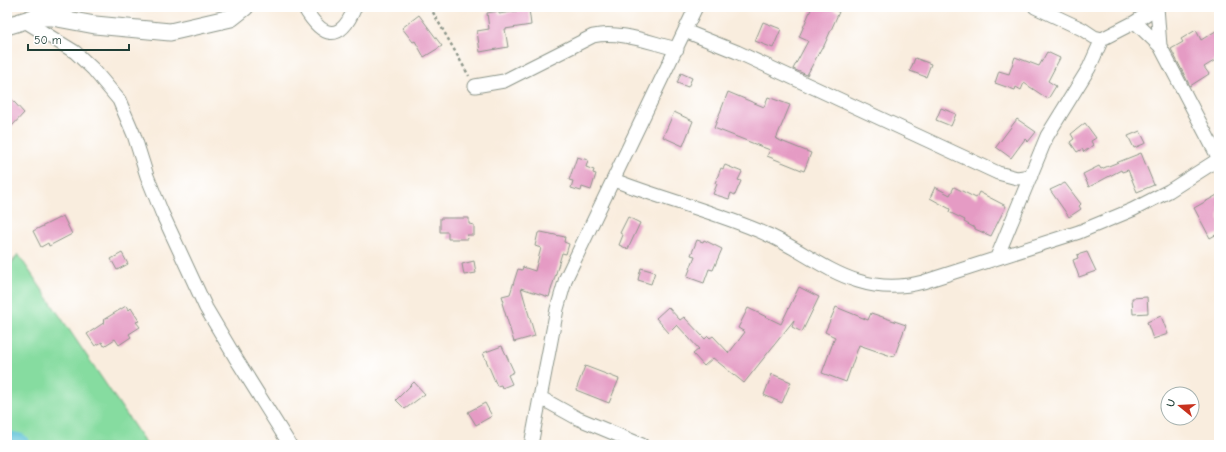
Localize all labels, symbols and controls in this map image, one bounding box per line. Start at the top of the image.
scale bar [28,26,129,52]
text: 50 m [34,33,62,47]
north arrow [1160,386,1200,426]
text: U [1164,398,1178,409]

